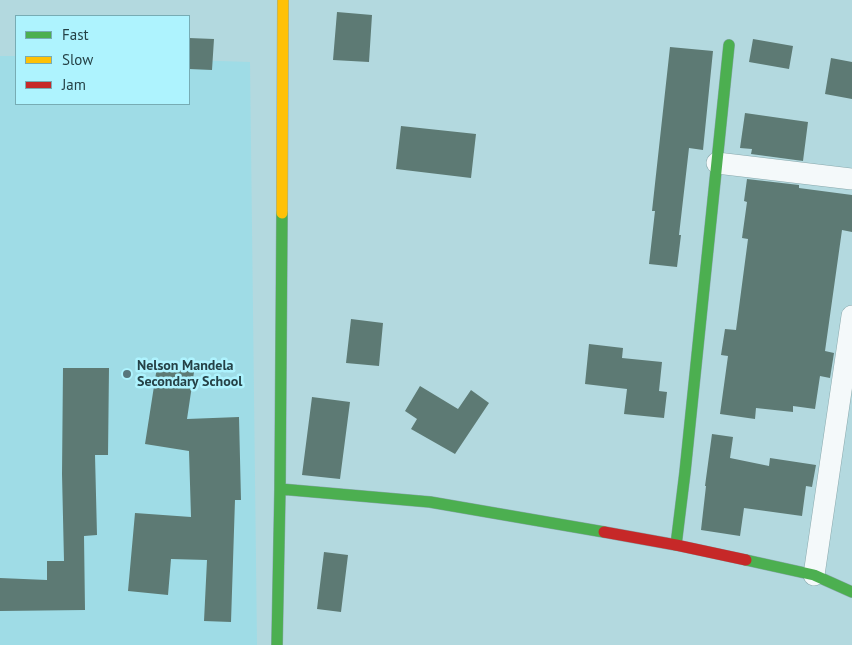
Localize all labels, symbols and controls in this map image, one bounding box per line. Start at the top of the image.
legend [15,15,190,105]
text: Fast [62,25,89,44]
text: Slow [62,50,93,69]
text: Jam [62,75,86,94]
place label: Nelson Mandela Secondary School [137,358,242,391]
marker: Nelson Mandela Secondary School [121,368,133,380]

